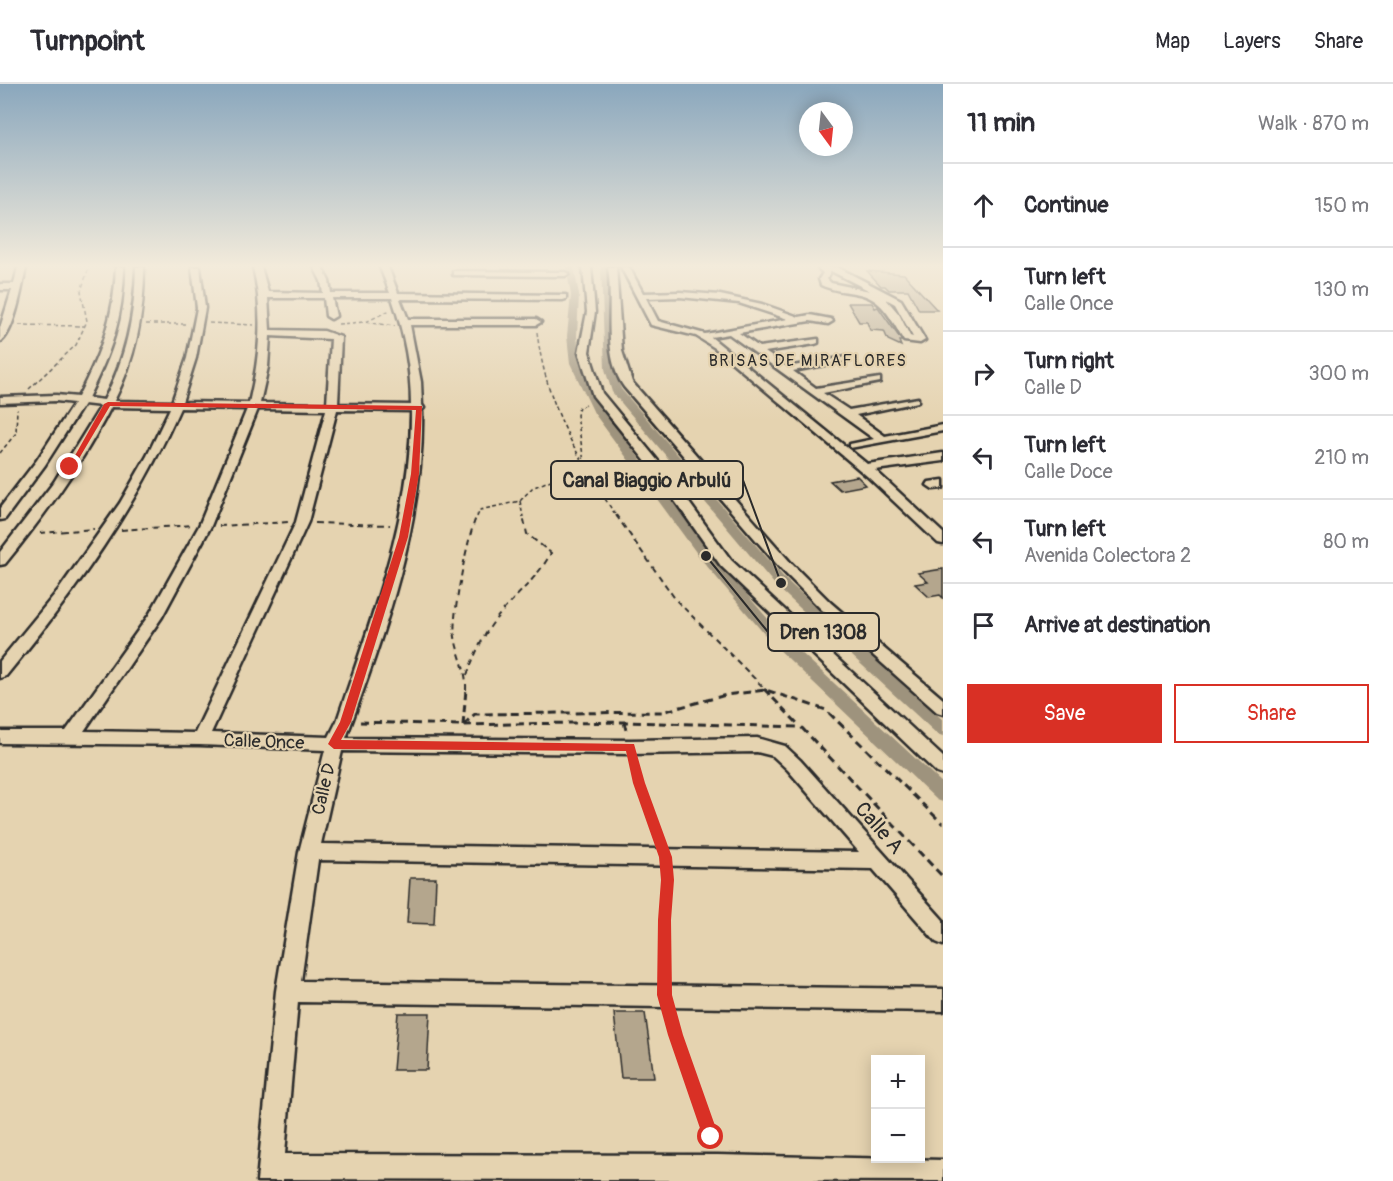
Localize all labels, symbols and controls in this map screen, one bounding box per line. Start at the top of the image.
text: Turnpoint [30,24,144,59]
text: Map [1155,28,1190,55]
text: Layers [1223,28,1281,55]
text: Share [1314,28,1363,55]
north arrow [799,102,853,156]
text: 11 min [967,107,1035,139]
text: Walk · 870 m [1258,111,1369,136]
icon: ahead [967,189,1000,222]
text: Continue [1024,191,1108,219]
text: 150 m [1315,193,1369,218]
text: Turn left [1024,263,1106,291]
icon: left [967,273,1000,306]
text: 130 m [1314,277,1369,302]
text: Calle Once [1024,291,1113,316]
text: Turn right [1024,347,1114,375]
district label: BRISAS DE MIRAFLORES [709,351,907,371]
icon: right [967,357,1000,390]
text: 300 m [1308,361,1369,386]
text: Calle D [1024,375,1082,400]
text: Turn left [1024,431,1106,459]
icon: left [967,441,1000,474]
text: 210 m [1314,445,1369,470]
route end [56,453,82,479]
text: Calle Doce [1024,459,1113,484]
callout: Canal Biaggio Arbulú [551,461,743,499]
text: Canal Biaggio Arbulú [563,468,731,493]
text: Turn left [1024,515,1106,543]
icon: left [967,525,1000,558]
text: 80 m [1323,529,1369,554]
text: Avenida Colectora 2 [1024,543,1191,568]
icon: arrive [967,609,1000,642]
text: Arrive at destination [1024,611,1210,639]
callout: Dren 1308 [768,613,879,651]
text: Dren 1308 [779,620,867,645]
button: Save [967,684,1162,743]
button: Share [1174,684,1369,743]
street label: Calle Once [223,729,305,755]
street label: Calle D [307,761,341,817]
street label: Calle A [849,796,909,860]
map controls [871,1055,925,1163]
button: + [871,1055,925,1109]
button: − [871,1109,925,1163]
route start [697,1123,723,1149]

